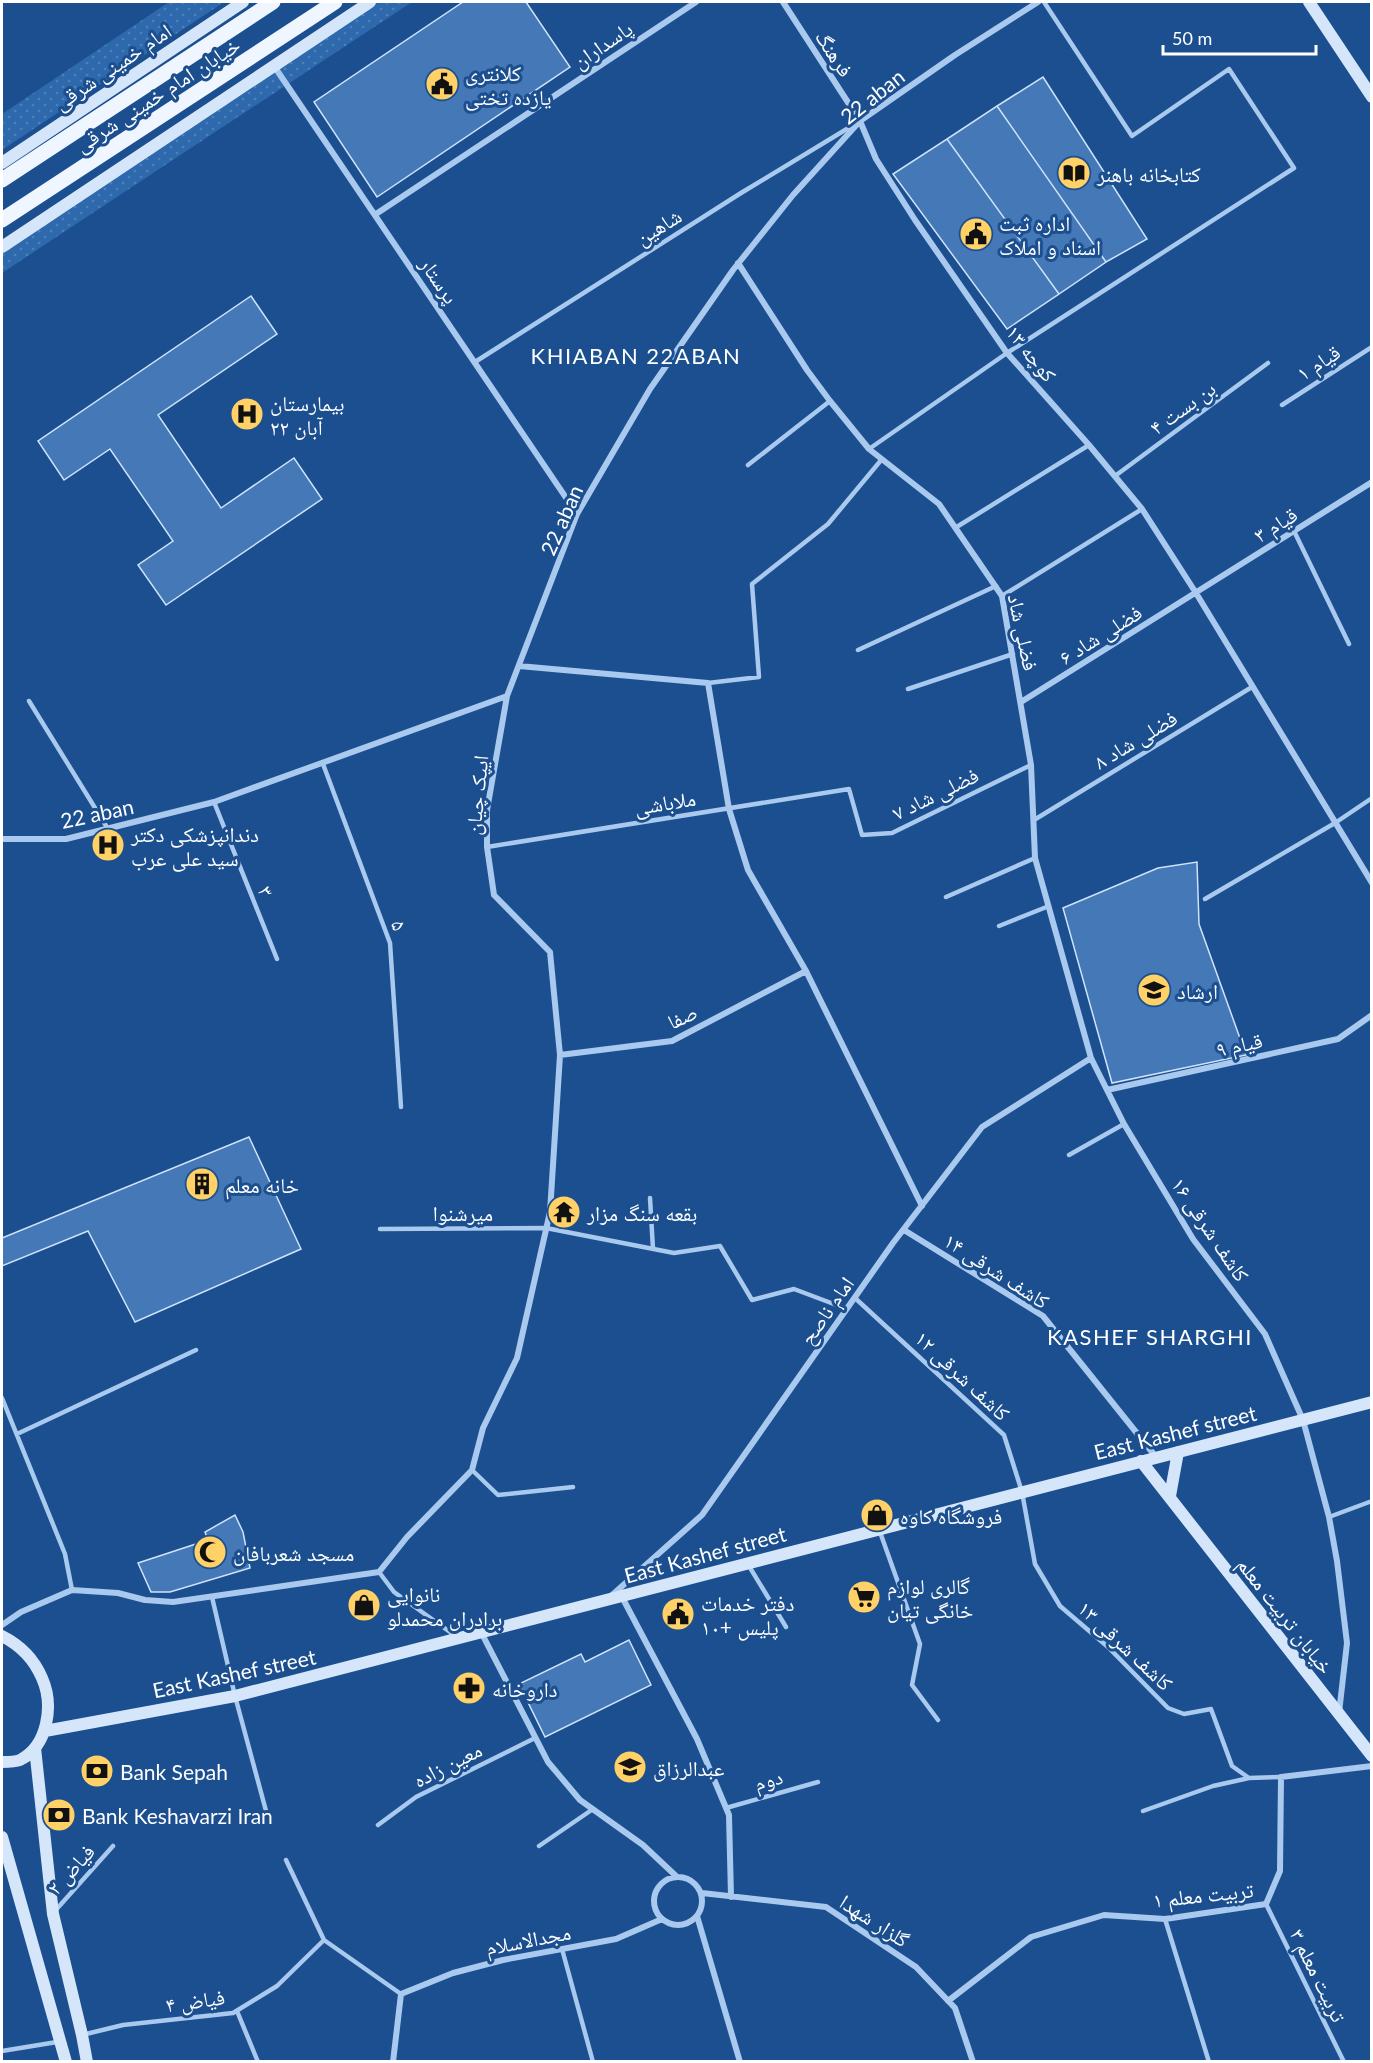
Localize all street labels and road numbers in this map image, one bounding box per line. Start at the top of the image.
street label: پاسداران [567,15,637,74]
street label: امام خمینی شرقی [48,17,177,117]
street label: فرهنگ [811,25,859,81]
street label: خیابان امام خمینی شرقی [70,31,246,159]
street label: 22 aban [835,63,909,129]
street label: شاهین [630,202,687,251]
street label: پرستار [414,251,464,309]
street label: کوچه ۱۳ [1001,320,1063,387]
street label: قیام ۱ [1292,339,1346,388]
street label: بن بست ۴ [1144,375,1221,441]
street label: 22 aban [535,481,587,559]
street label: قیام ۳ [1249,501,1303,550]
street label: فضلی شاد [1002,591,1044,673]
street label: فضلی شاد ۶ [1054,599,1147,671]
street label: فضلی شاد ۸ [1089,704,1182,775]
street label: ایپک چیان [459,754,494,836]
street label: فضلی شاد ۷ [888,761,983,826]
street label: ملاباشی [633,785,698,821]
street label: 22 aban [58,793,136,833]
street label: ۳ [254,882,280,900]
street label: ۵ [387,916,413,934]
street label: صفا [663,998,701,1034]
street label: قیام ۹ [1214,1027,1265,1064]
street label: کاشف شرقی ۱۶ [1165,1172,1255,1287]
street label: میرشنوا [433,1200,493,1225]
street label: کاشف شرقی ۱۴ [939,1227,1054,1315]
street label: امام ناصح [794,1271,861,1350]
street label: کاشف شرقی ۱۲ [909,1325,1016,1427]
street label: East Kashef street [1091,1400,1259,1464]
street label: East Kashef street [621,1520,789,1588]
street label: خیابان تربیت معلم [1230,1552,1339,1680]
street label: کاشف شرقی ۱۳ [1072,1595,1179,1697]
street label: East Kashef street [150,1643,318,1703]
street label: معین زاده [408,1736,486,1794]
street label: دوم [751,1763,786,1798]
street label: فیاض ۲ [41,1839,101,1901]
street label: تربیت معلم ۱ [1152,1876,1255,1915]
street label: گلزار شهدا [835,1888,915,1953]
street label: مجدالاسلام [483,1918,573,1962]
street label: تربیت معلم ۳ [1283,1924,1352,2027]
street label: فیاض ۴ [164,1983,226,2019]

